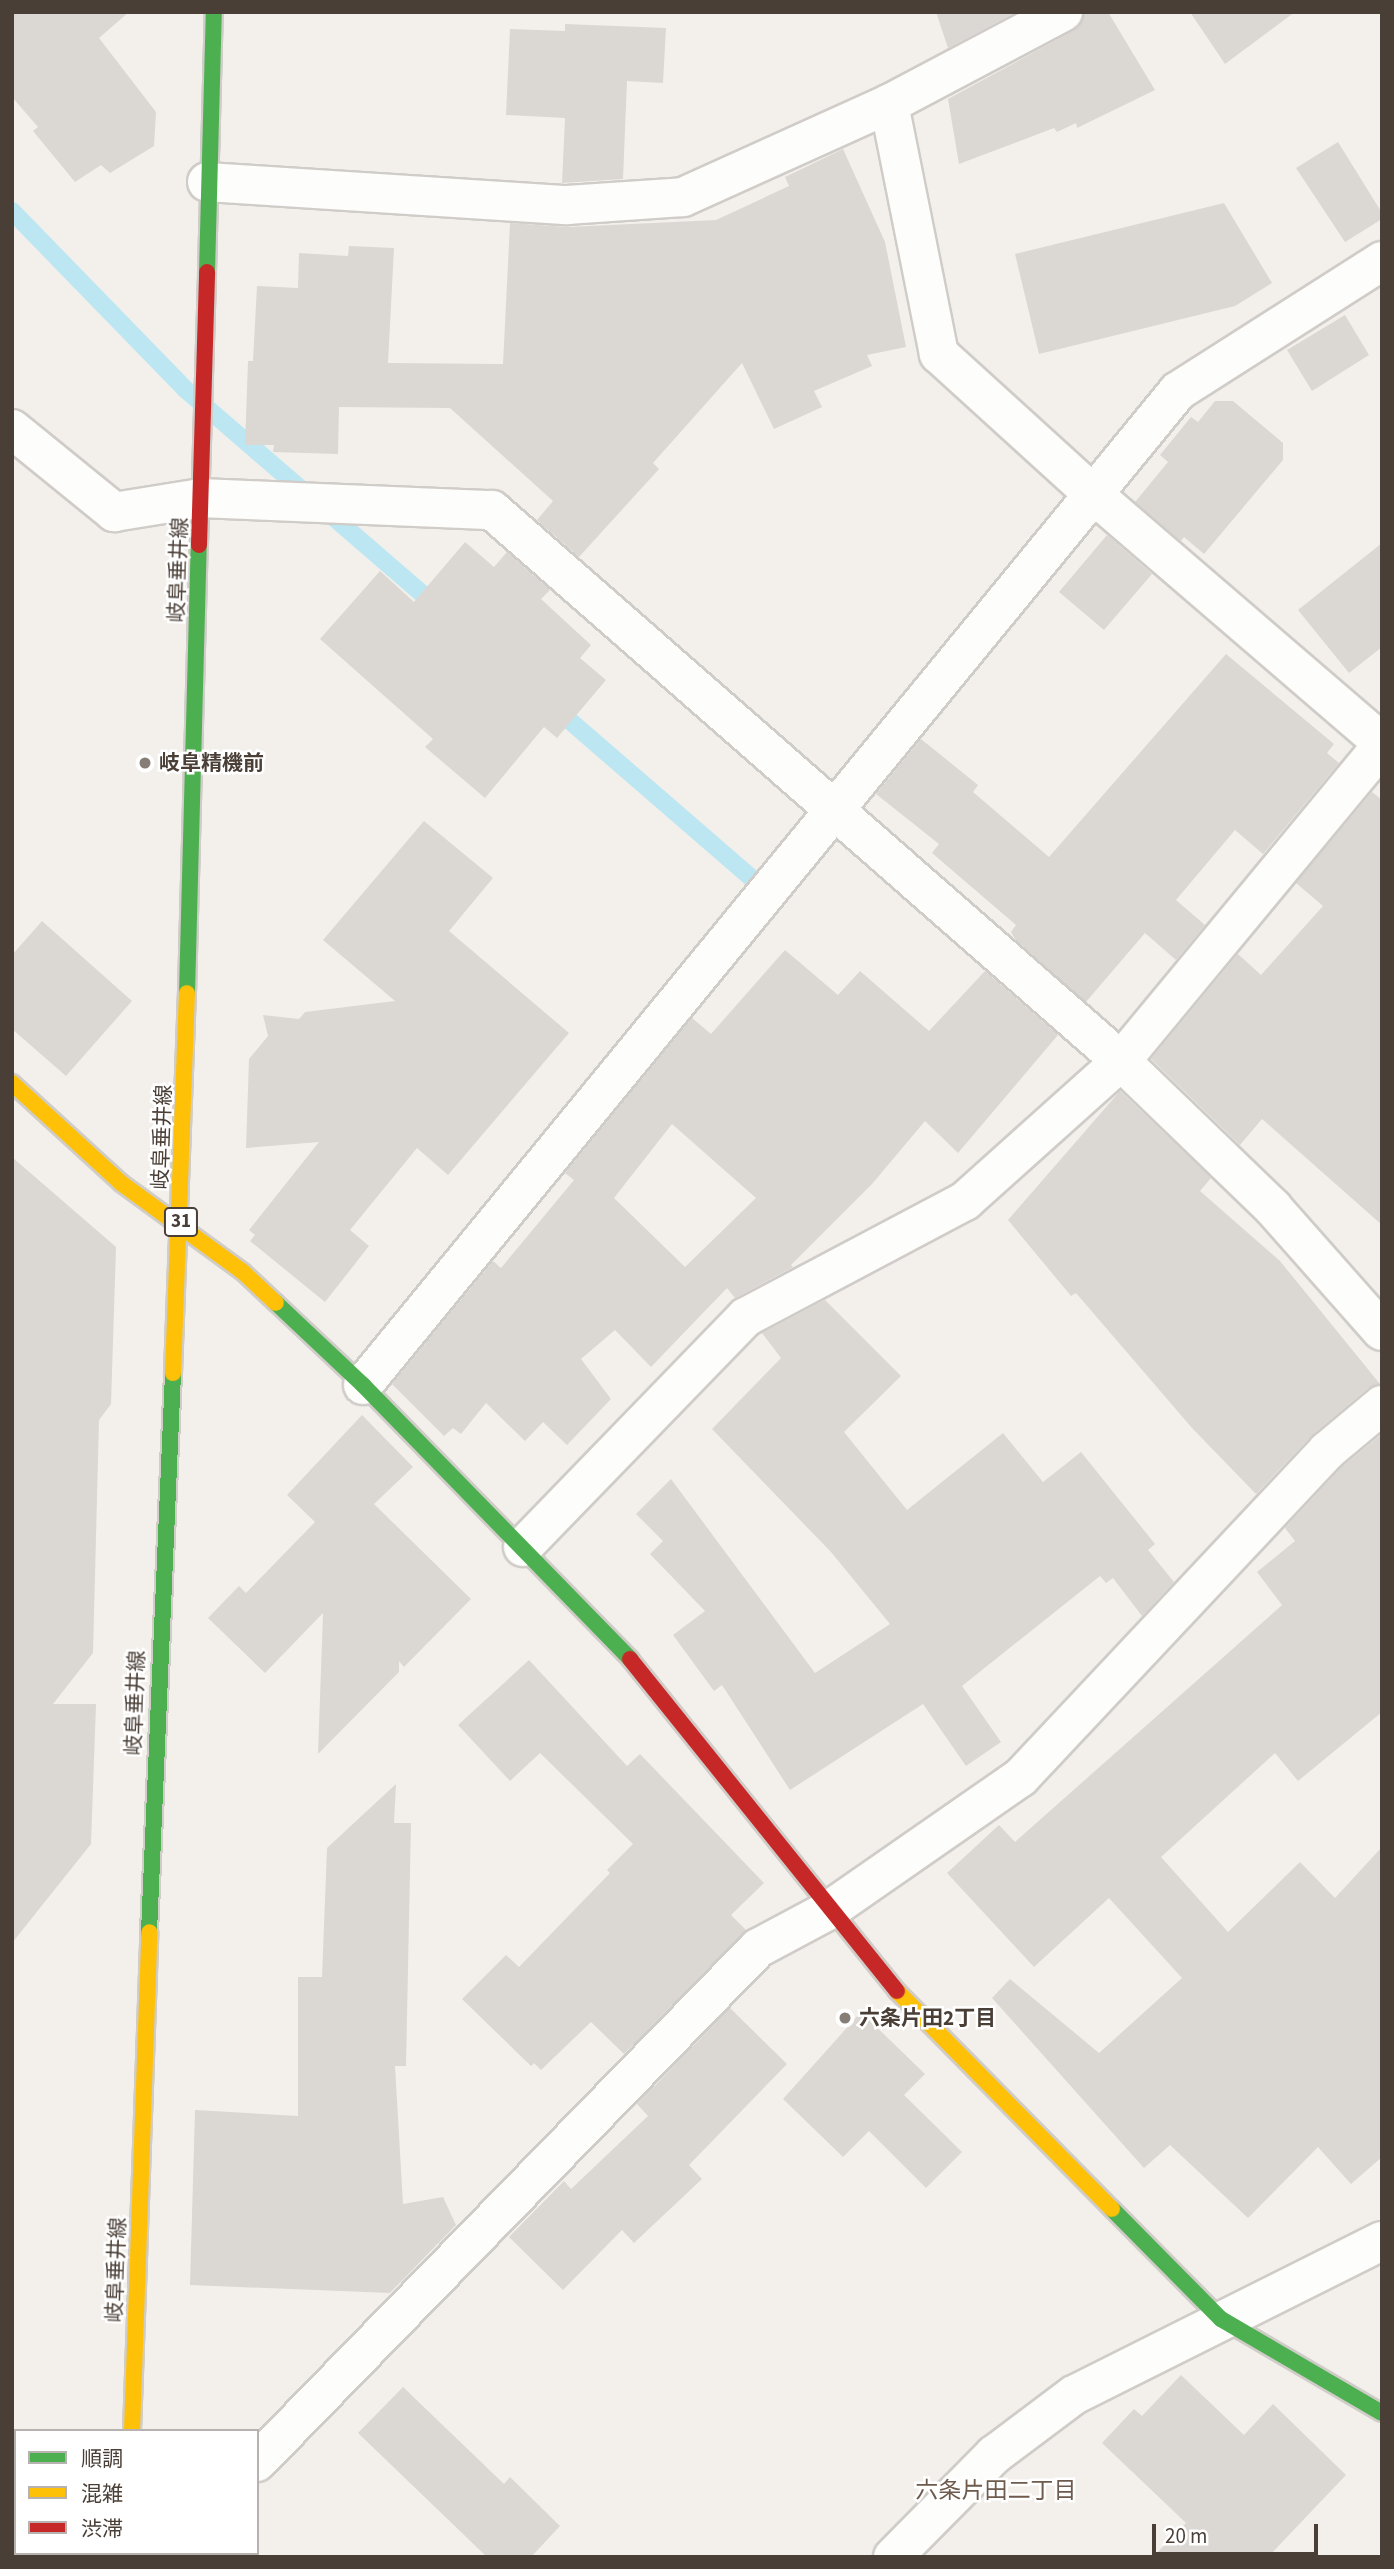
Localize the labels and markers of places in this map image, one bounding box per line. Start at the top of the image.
place label: 岐阜精機前 [159,750,264,776]
marker: 岐阜精機前 [137,755,153,771]
place label: 六条片田2丁目 [859,2005,996,2031]
marker: 六条片田2丁目 [837,2010,853,2026]

